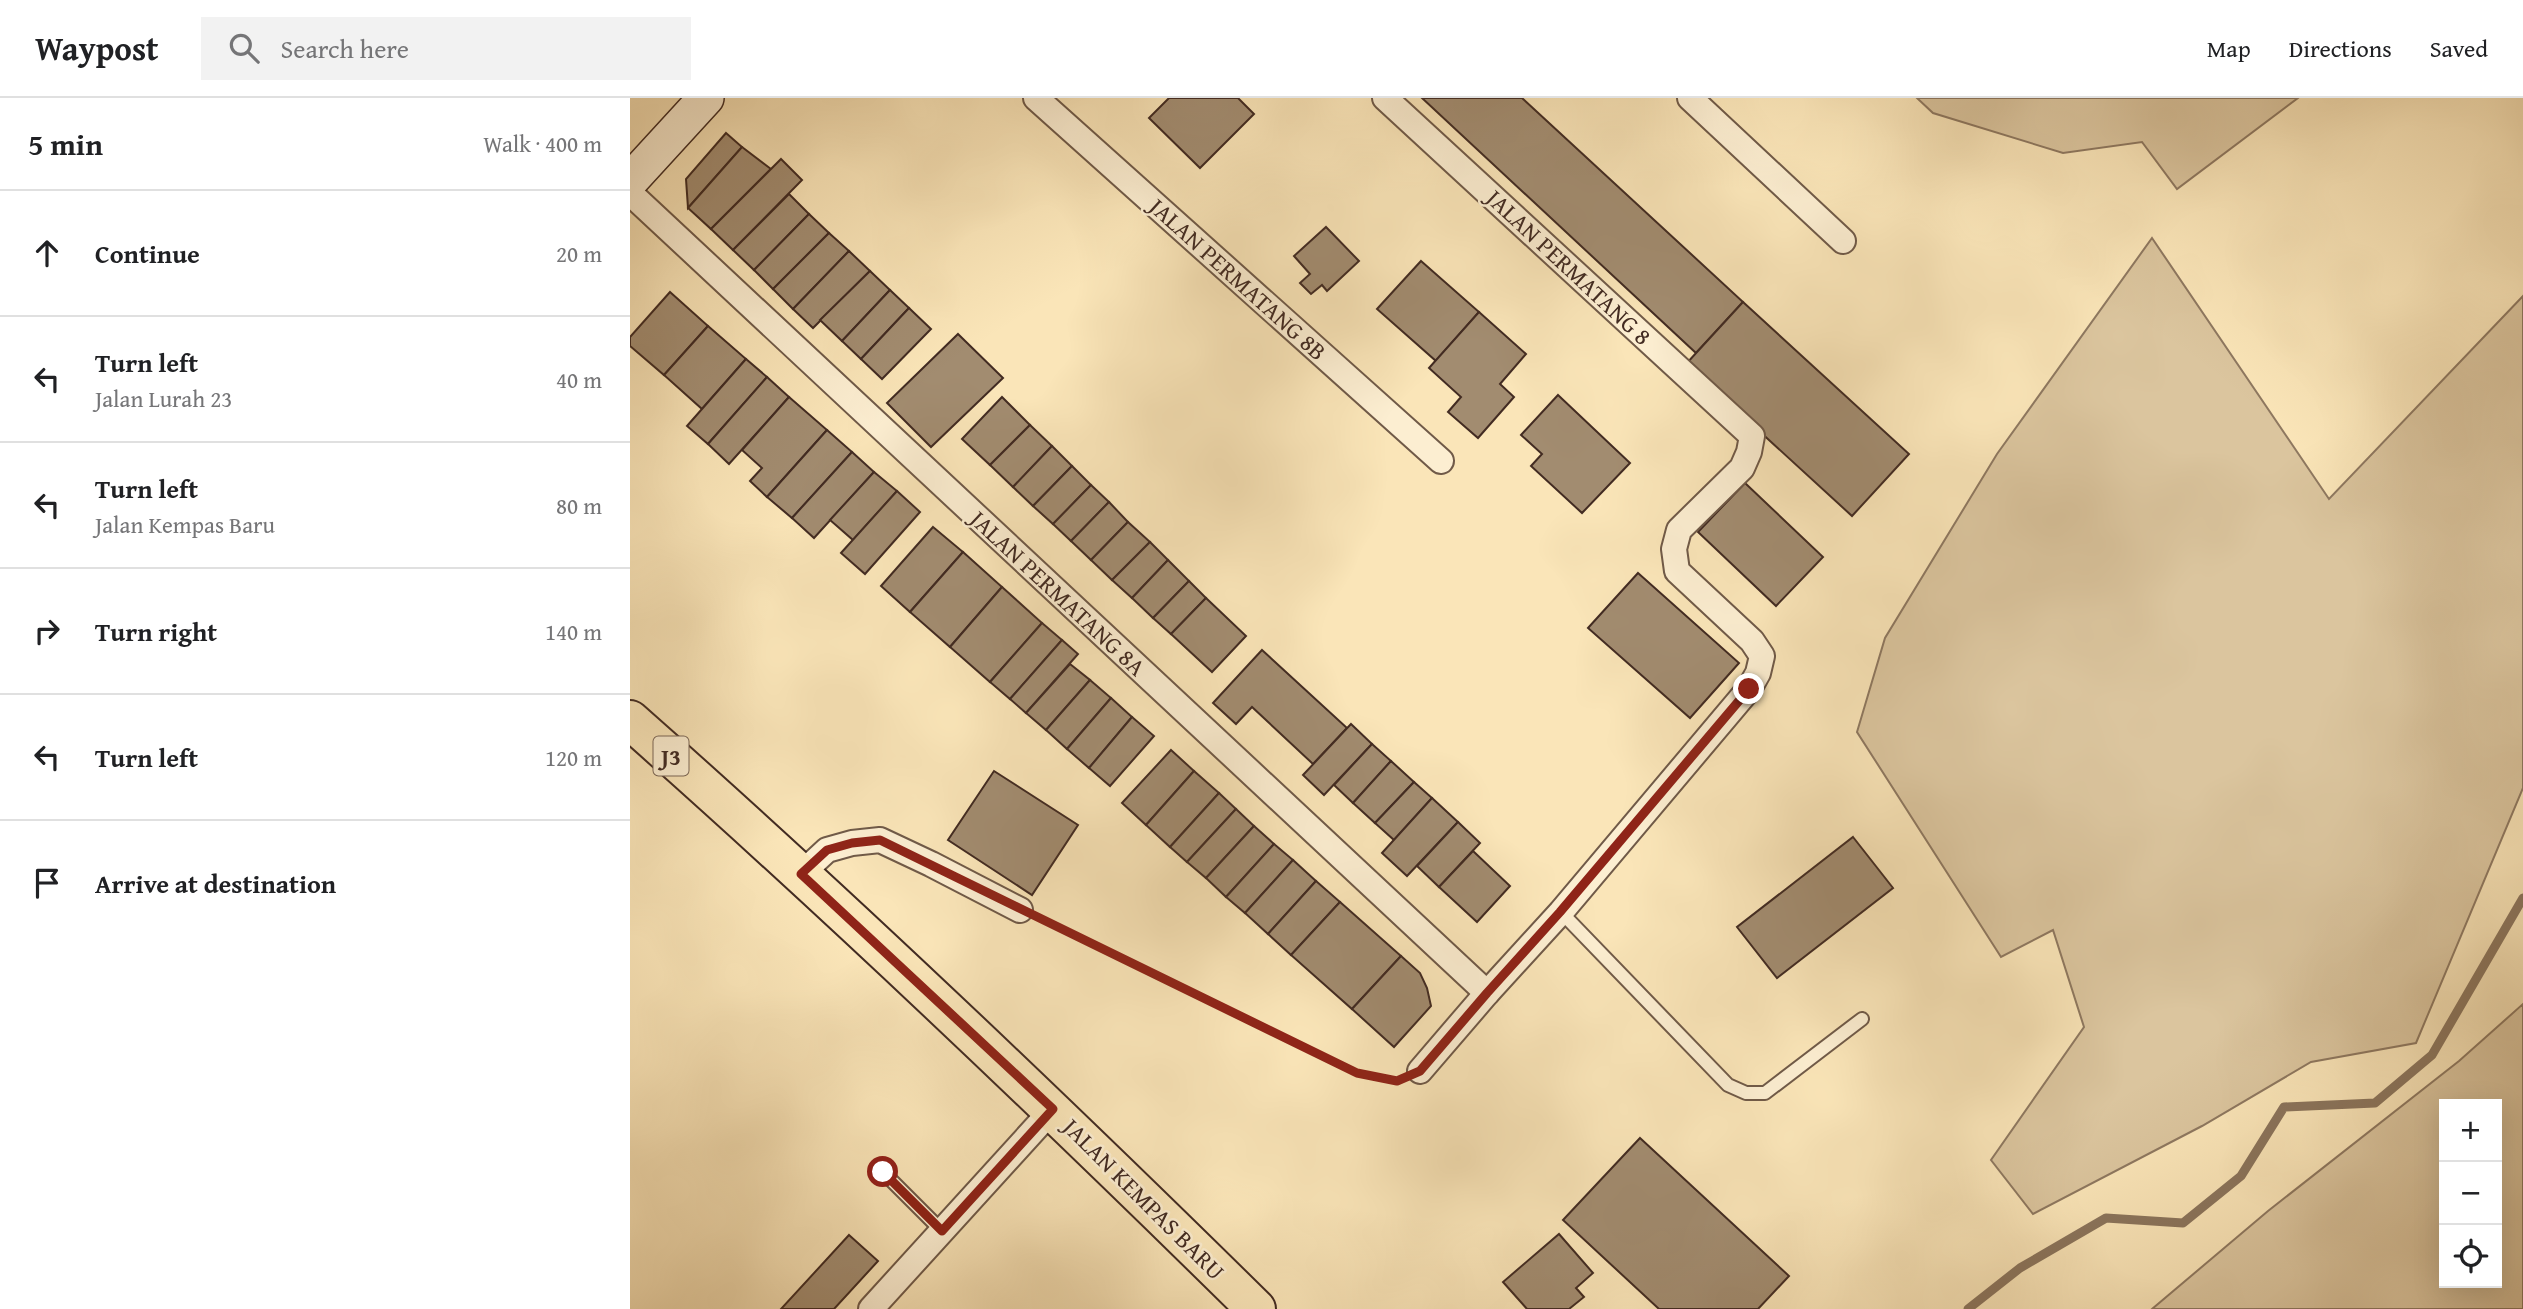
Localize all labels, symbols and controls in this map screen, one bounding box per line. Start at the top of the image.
search box [201,17,691,80]
text: Waypost [35,24,159,72]
icon: search [225,29,263,67]
text: Search here [281,29,409,68]
text: Map [2207,31,2251,66]
text: Directions [2289,31,2392,66]
text: Saved [2430,31,2488,66]
text: 5 min [28,122,103,166]
text: Walk · 400 m [483,127,602,160]
street label: JALAN PERMATANG 8 [1476,179,1659,353]
street label: JALAN PERMATANG 8B [1139,188,1334,368]
icon: ahead [28,234,66,272]
text: Continue [95,234,200,273]
text: 20 m [556,237,602,270]
text: Turn left [95,343,198,382]
icon: left [28,360,66,398]
text: 40 m [556,363,602,396]
text: Jalan Lurah 23 [95,382,232,415]
text: Turn left [95,469,198,508]
icon: left [28,486,66,524]
text: 80 m [556,489,602,522]
street label: JALAN PERMATANG 8A [960,500,1154,684]
text: Jalan Kempas Baru [95,508,275,541]
icon: right [28,612,66,650]
text: Turn right [95,612,217,651]
text: 140 m [545,615,602,648]
route end [1733,673,1764,704]
road number: J3 [653,736,688,776]
icon: left [28,738,66,776]
text: Turn left [95,738,198,777]
text: 120 m [545,741,602,774]
icon: arrive [28,864,66,902]
text: Arrive at destination [95,864,336,903]
map controls [2439,1099,2502,1288]
button: + [2439,1099,2502,1162]
street label: JALAN KEMPAS BARU [1053,1108,1233,1288]
route start [867,1156,898,1187]
button: − [2439,1162,2502,1225]
button: locate [2439,1225,2502,1288]

